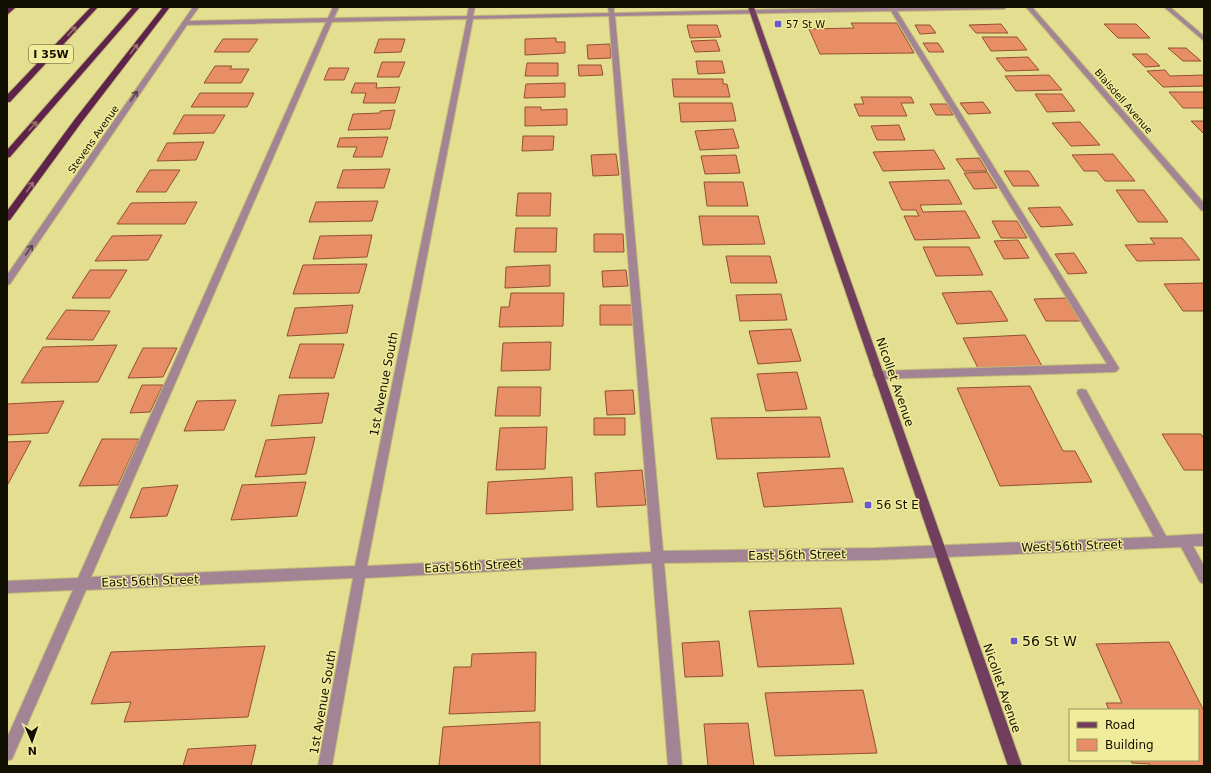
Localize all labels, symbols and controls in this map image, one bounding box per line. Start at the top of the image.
marker: 57 St W [773,19,783,29]
place label: 57 St W [786,19,825,30]
one-way arrow [67,26,77,36]
one-way arrow [129,44,138,55]
road number: I 35W [29,45,73,63]
street label: Blaisdell Avenue [1093,67,1155,136]
one-way arrow [130,91,139,102]
street label: Stevens Avenue [66,103,121,175]
one-way arrow [28,121,38,131]
one-way arrow [26,181,34,192]
one-way arrow [25,244,33,255]
street label: 1st Avenue South [367,331,401,437]
street label: Nicollet Avenue [873,336,917,428]
place label: 56 St E [876,498,919,512]
marker: 56 St E [863,500,873,510]
street label: West 56th Street [1021,537,1123,555]
street label: East 56th Street [748,547,846,563]
street label: East 56th Street [424,556,522,576]
street label: East 56th Street [101,572,199,590]
place label: 56 St W [1022,633,1077,649]
marker: 56 St W [1009,636,1019,646]
street label: Nicollet Avenue [980,642,1024,734]
street label: 1st Avenue South [307,649,339,755]
legend [1069,709,1199,761]
text: Road [1105,718,1135,732]
north arrow [12,721,52,761]
text: Building [1105,738,1154,752]
text: N [27,744,37,757]

